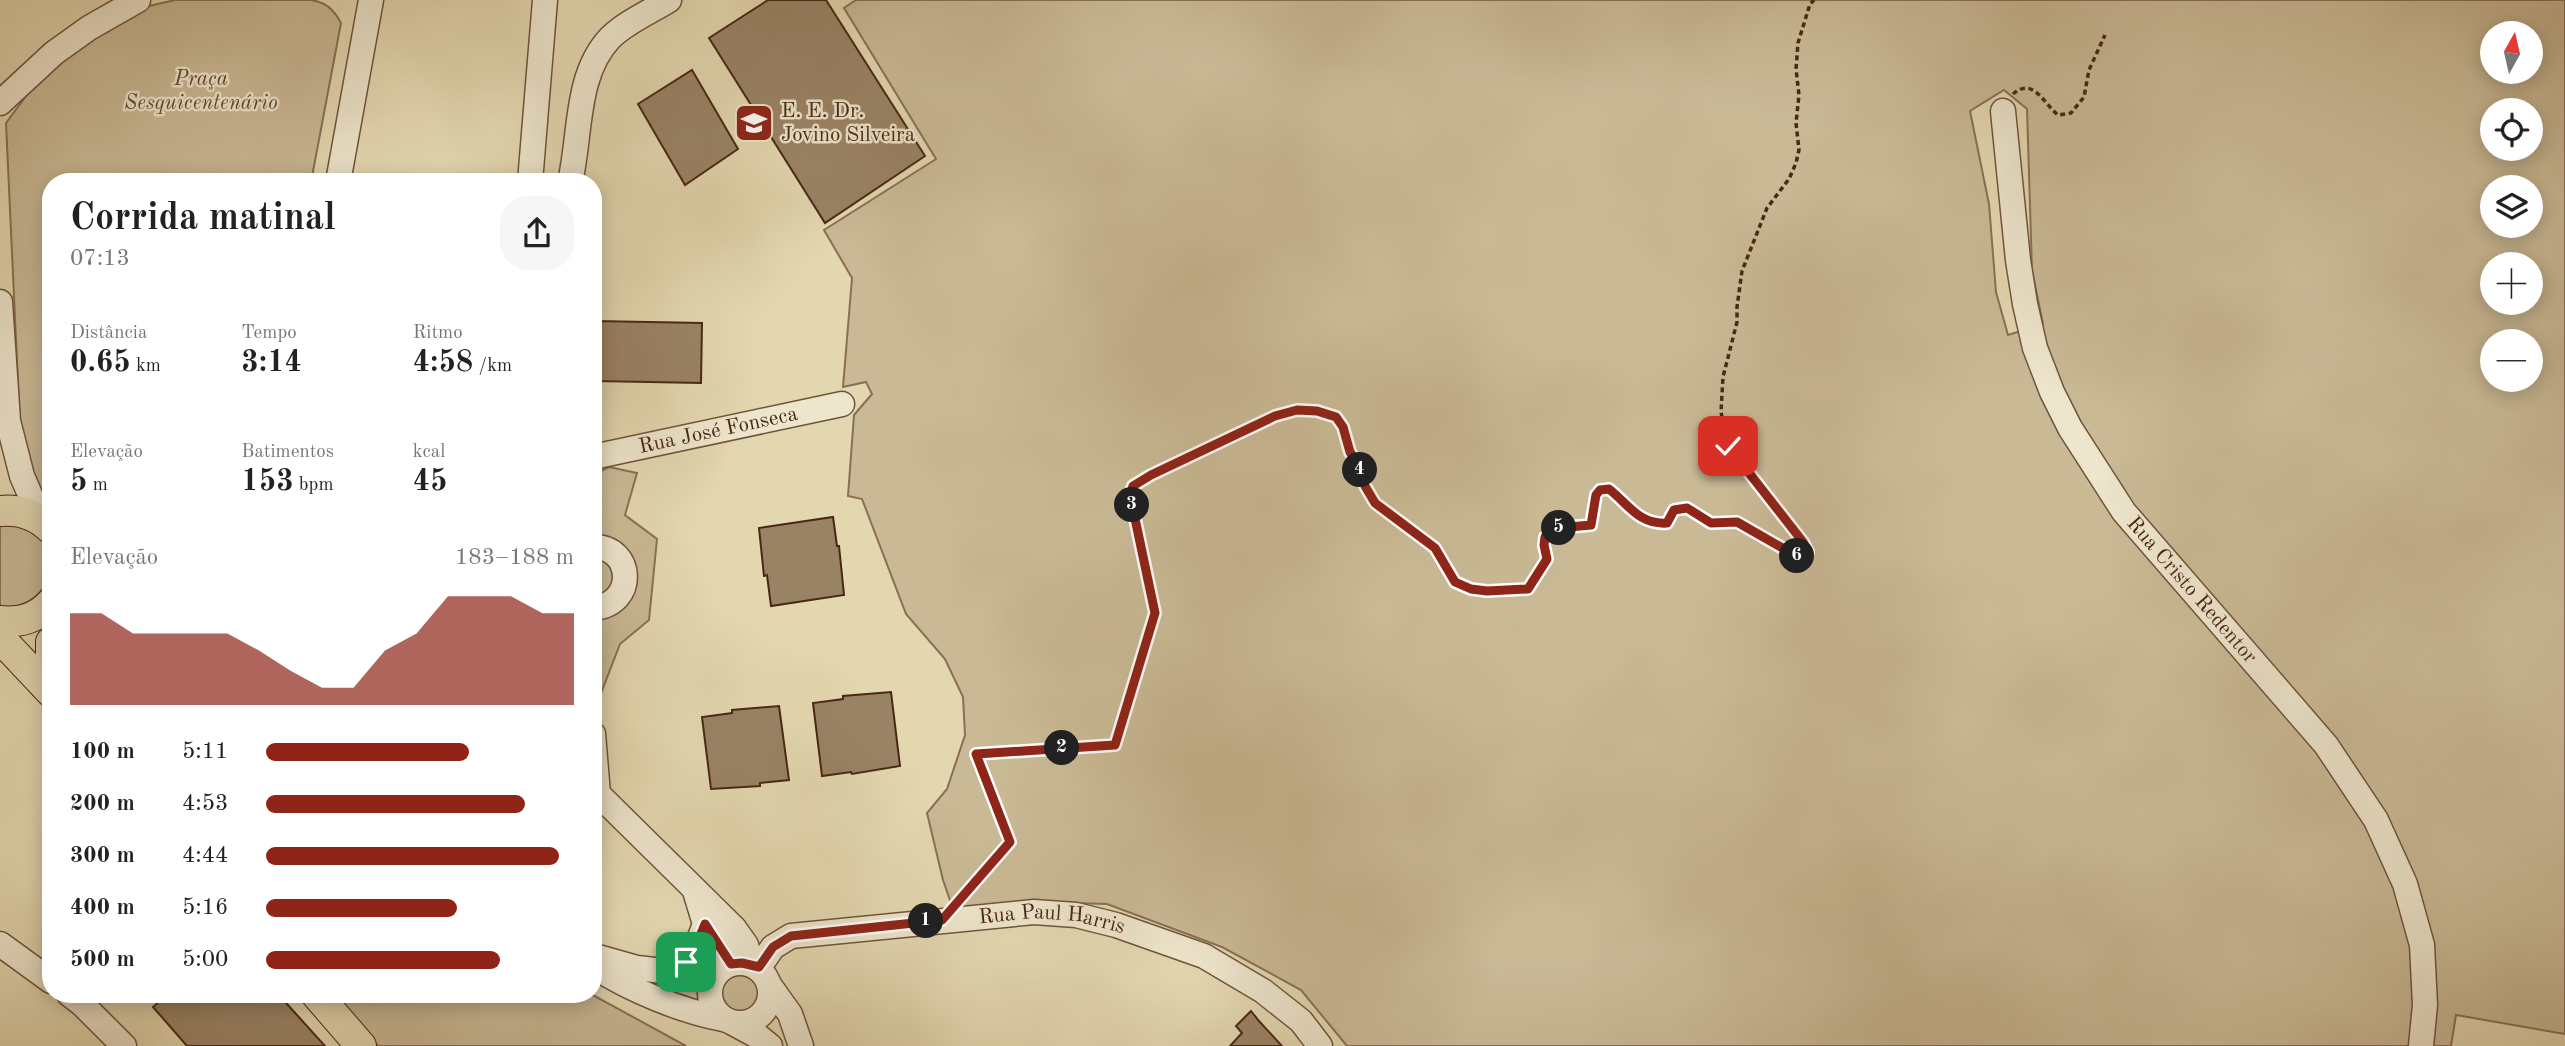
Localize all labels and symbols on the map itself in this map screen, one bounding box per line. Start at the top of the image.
north arrow [2480,21,2543,84]
park label: Praça Sesquicentenário [124,69,278,114]
place label: E. E. Dr. Jovino Silveira [781,101,915,146]
school or university icon: E. E. Dr. Jovino Silveira [733,102,775,144]
street label: Rua José Fonseca [637,403,799,457]
pin [1698,416,1758,476]
pin: 4 [1342,452,1378,488]
pin: 3 [1114,488,1150,522]
pin: 5 [1542,510,1576,546]
street label: Rua Cristo Redentor [2123,513,2261,668]
pin: 6 [1780,538,1814,574]
pin: 2 [1044,730,1080,766]
street label: Rua Paul Harris [978,901,1128,938]
pin: 1 [908,904,944,939]
pin [656,932,716,992]

